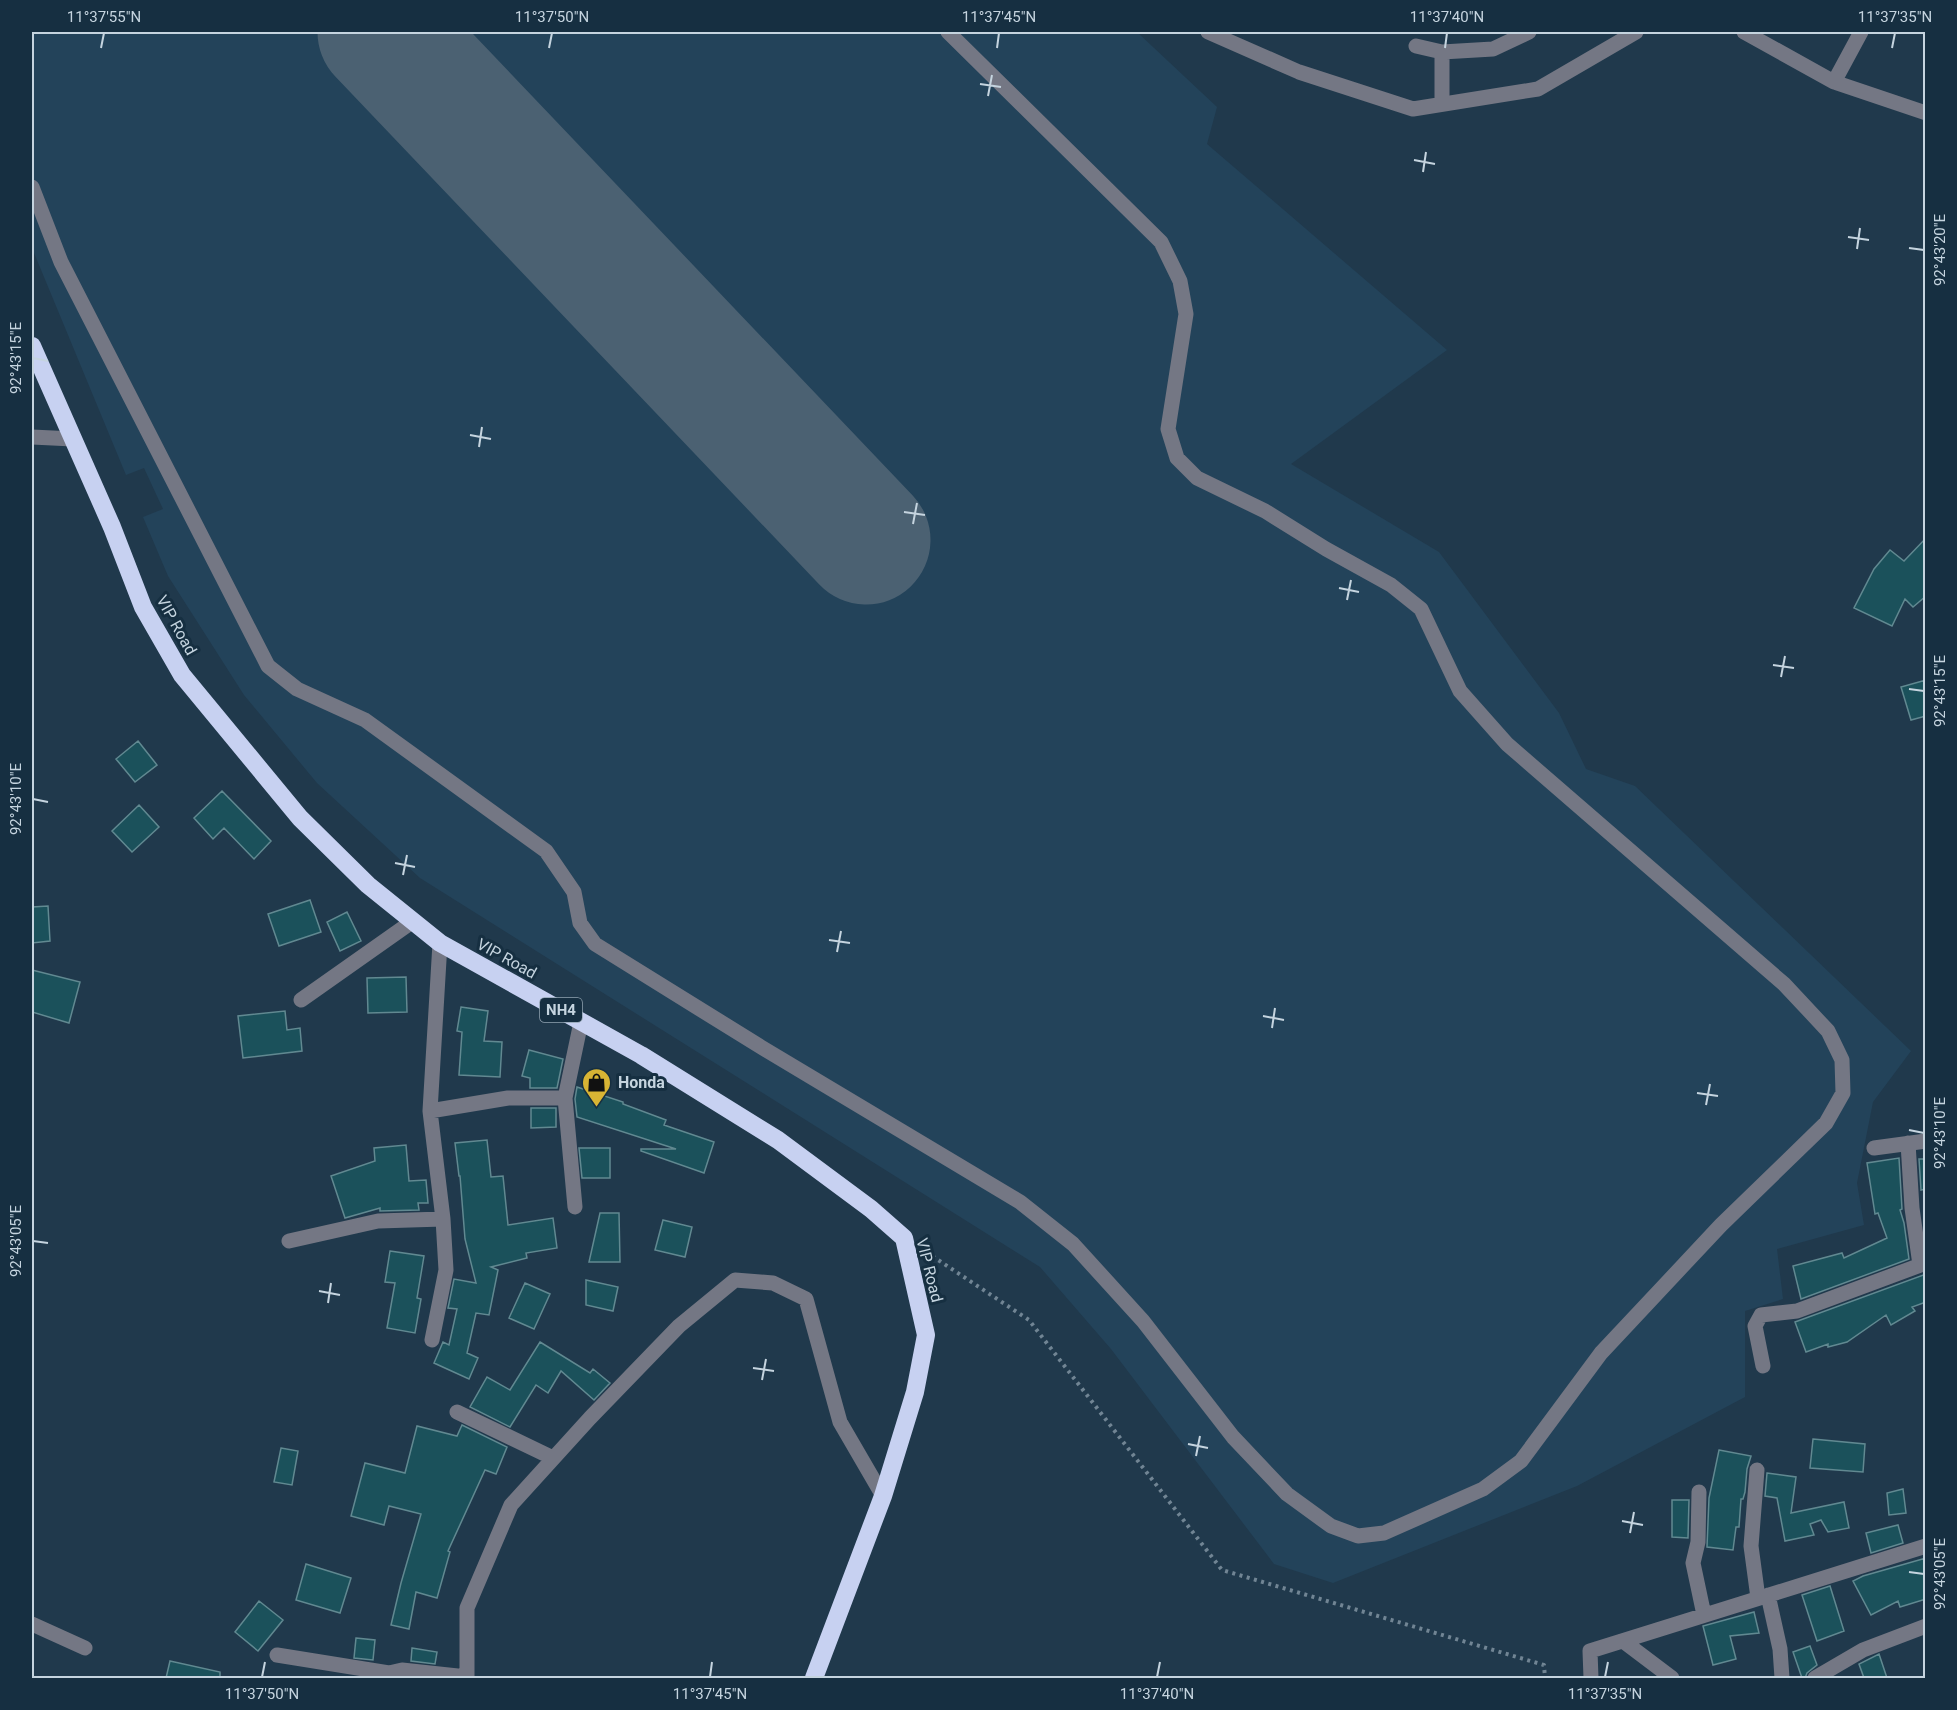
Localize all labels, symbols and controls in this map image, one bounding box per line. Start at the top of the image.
text: 11°37'55"N [67,8,141,26]
text: 11°37'50"N [515,8,589,26]
text: 11°37'45"N [962,8,1036,26]
text: 11°37'40"N [1410,8,1484,26]
text: 11°37'35"N [1858,8,1932,26]
text: 92°43'20"E [1931,213,1949,286]
text: 92°43'15"E [7,321,25,394]
street label: VIP Road [152,592,201,658]
text: 92°43'15"E [1931,654,1949,727]
text: 92°43'10"E [7,762,25,835]
street label: VIP Road [474,934,540,983]
road number: NH4 [540,998,582,1022]
shop icon: Honda [581,1066,613,1108]
place label: Honda [618,1073,665,1092]
text: 92°43'10"E [1931,1096,1949,1169]
text: 92°43'05"E [7,1204,25,1277]
street label: VIP Road [912,1236,947,1304]
text: 92°43'05"E [1931,1537,1949,1610]
text: 11°37'50"N [225,1685,299,1703]
text: 11°37'45"N [673,1685,747,1703]
text: 11°37'40"N [1120,1685,1194,1703]
text: 11°37'35"N [1568,1685,1642,1703]

